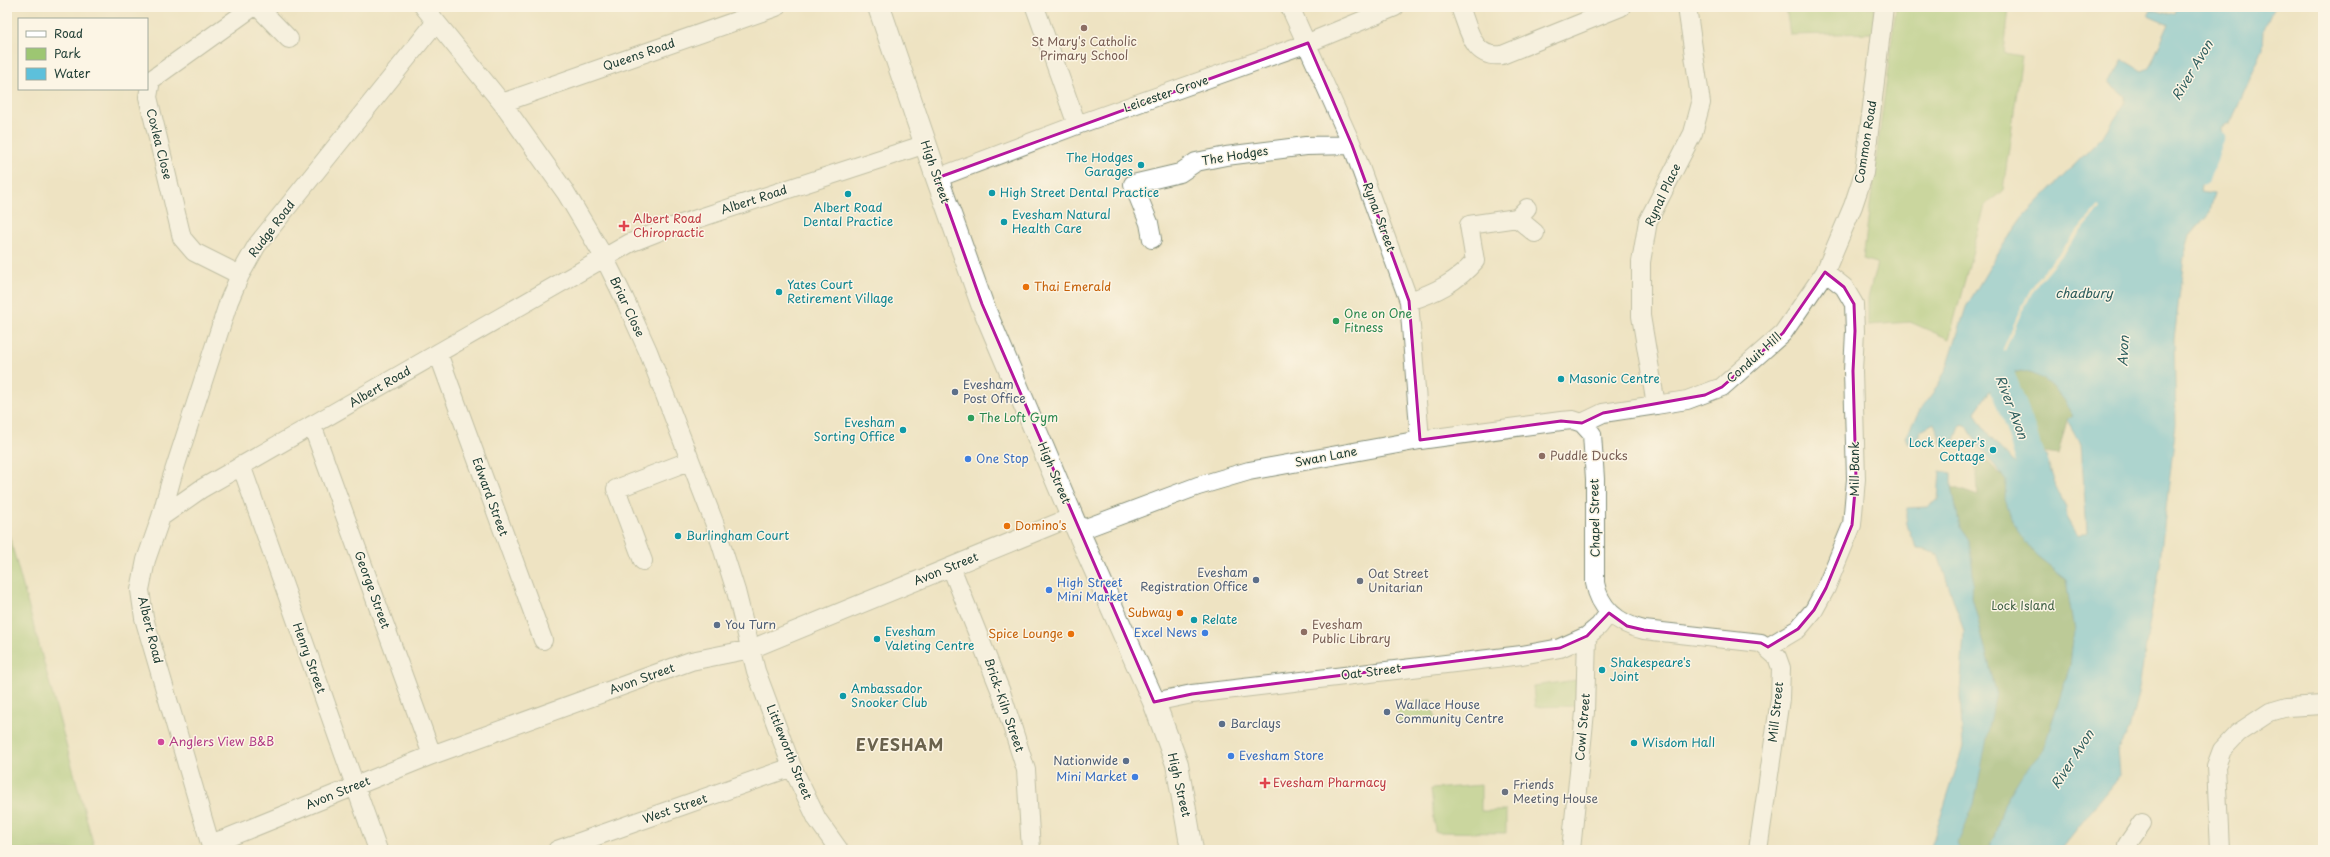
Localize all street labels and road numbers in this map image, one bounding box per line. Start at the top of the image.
street label: Queens Road [600,33,677,75]
street label: Leicester Grove [1121,70,1211,116]
street label: Common Road [1850,99,1880,185]
street label: Coxlea Close [142,106,177,181]
street label: High Street [917,138,955,206]
street label: The Hodges [1200,141,1270,169]
street label: Rynal Place [1640,160,1684,229]
street label: Rynal Street [1359,179,1401,254]
street label: Albert Road [718,180,789,218]
street label: Rudge Road [244,196,299,261]
street label: Briar Close [606,273,650,340]
street label: Conduit Hill [1722,328,1785,387]
street label: Albert Road [345,361,414,411]
street label: High Street [1034,439,1076,506]
street label: Swan Lane [1293,441,1359,471]
street label: Mill Bank [1845,441,1863,497]
street label: Edward Street [468,455,514,539]
street label: Chapel Street [1584,478,1604,558]
street label: Avon Street [911,547,981,589]
street label: George Street [351,548,395,631]
street label: Albert Road [134,594,168,665]
street label: Henry Street [289,620,331,696]
street label: Brick-Kiln Street [980,655,1029,754]
street label: Avon Street [606,658,677,698]
street label: Oat Street [1340,658,1402,684]
street label: Mill Street [1763,680,1787,743]
street label: Cowl Street [1570,692,1594,761]
street label: Littleworth Street [763,701,817,802]
street label: High Street [1164,751,1196,819]
street label: Avon Street [303,771,373,813]
street label: West Street [640,789,709,827]

